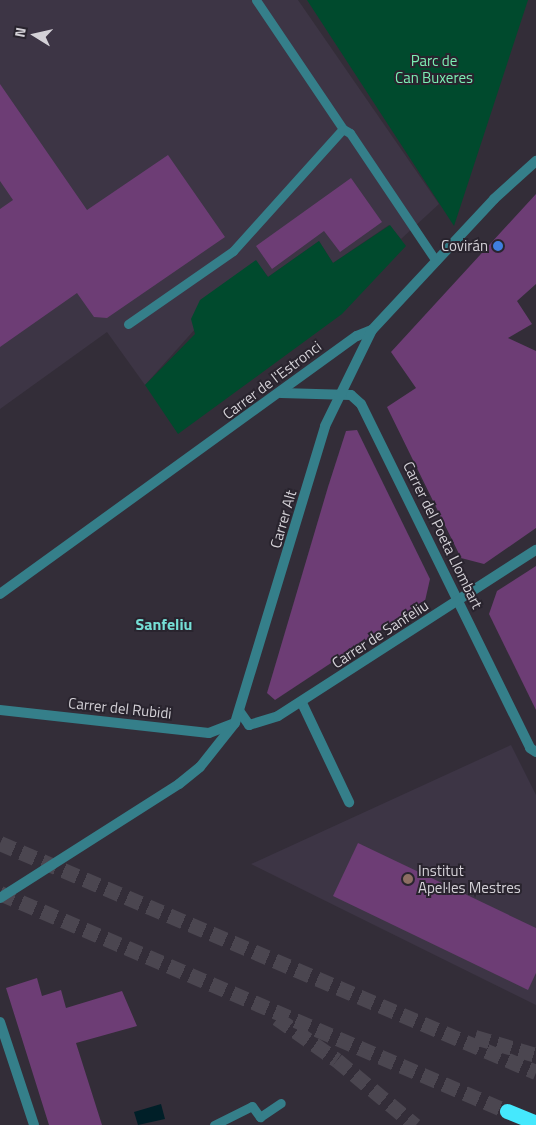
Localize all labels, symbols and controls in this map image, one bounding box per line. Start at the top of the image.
north arrow [10,10,60,60]
text: N [9,26,31,39]
park label: Parc de Can Buxeres [395,51,473,86]
place label: Covirán [441,237,488,255]
marker: Covirán [492,240,504,252]
street label: Carrer de l'Estronci [219,337,325,423]
street label: Carrer del Poeta Llombart [399,458,487,612]
street label: Carrer Alt [266,488,300,550]
street label: Carrer de Sanfeliu [328,596,432,672]
district label: Sanfeliu [136,614,192,634]
street label: Carrer del Rubidi [67,694,173,722]
place label: Institut Apel·les Mestres [418,861,521,896]
marker: Institut Apel·les Mestres [402,873,414,885]

